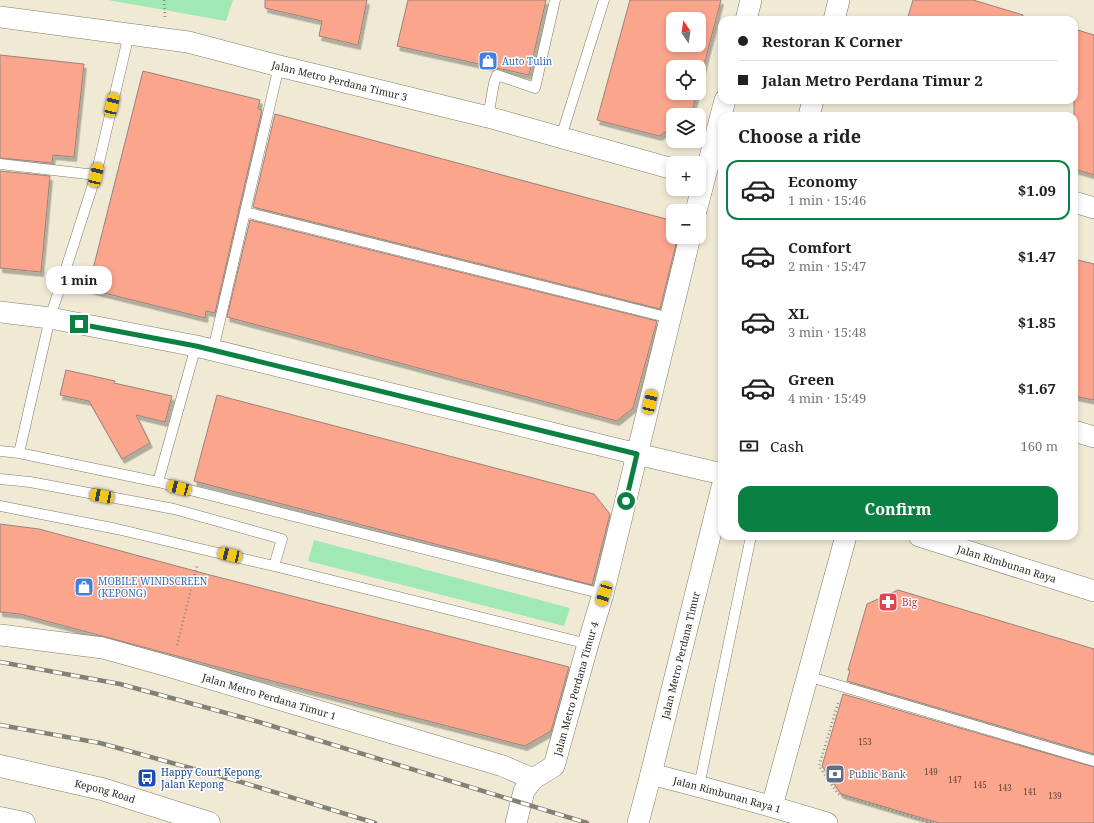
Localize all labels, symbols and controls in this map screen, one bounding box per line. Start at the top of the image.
north arrow [666,12,706,52]
map controls [666,12,706,244]
text: Restoran K Corner [762,31,903,51]
shop icon: Auto Tulin [477,50,499,72]
place label: Auto Tulin [502,54,553,68]
street label: Jalan Metro Perdana Timur 3 [269,57,409,104]
button: locate [666,60,706,100]
text: Jalan Metro Perdana Timur 2 [762,70,983,90]
car [103,92,121,118]
button: layers [666,108,706,148]
text: Choose a ride [738,124,861,148]
button: + [666,156,706,196]
car [87,162,105,188]
text: Economy [788,171,857,191]
icon: car [740,172,776,208]
text: $1.09 [1018,180,1056,200]
text: 1 min · 15:46 [788,191,866,209]
button: − [666,204,706,244]
text: Comfort [788,237,851,257]
icon: car [740,238,776,274]
text: $1.47 [1018,246,1056,266]
text: 2 min · 15:47 [788,257,866,275]
callout: 1 min [46,266,112,294]
text: 1 min [61,271,97,289]
text: XL [788,303,809,323]
icon: car [740,304,776,340]
text: $1.85 [1018,312,1056,332]
route end [70,315,88,333]
text: 3 min · 15:48 [788,323,866,341]
text: Green [788,369,835,389]
icon: car [740,370,776,406]
text: $1.67 [1018,378,1056,398]
car [641,389,659,415]
text: 4 min · 15:49 [788,389,866,407]
icon: cash [738,435,760,457]
text: Cash [770,436,804,456]
text: 160 m [1021,437,1058,455]
car [166,479,192,497]
button: Confirm [738,486,1058,532]
car [89,488,115,504]
route start [617,492,635,510]
street label: Jalan Rimbunan Raya [954,541,1058,586]
car [217,546,243,564]
place label: MOBILE WINDSCREEN (KEPONG) [98,574,208,600]
shop icon: MOBILE WINDSCREEN (KEPONG) [73,576,95,598]
car [595,581,613,607]
street label: Jalan Metro Perdana Timur [658,590,703,721]
pharmacy icon: Big [877,591,899,613]
place label: Big [902,595,918,609]
street label: Jalan Metro Perdana Timur 4 [550,619,601,758]
street label: Jalan Metro Perdana Timur 1 [200,669,338,723]
house number: 153 [858,736,872,747]
bank icon: Public Bank [824,763,846,785]
place label: Happy Court Kepong, Jalan Kepong [160,765,262,791]
house number: 149 [924,766,938,777]
bus stop icon: Happy Court Kepong, Jalan Kepong [136,767,158,789]
place label: Public Bank [849,767,906,781]
street label: Jalan Rimbunan Raya 1 [671,773,783,816]
house number: 147 [948,774,962,785]
street label: Kepong Road [73,776,137,806]
house number: 145 [973,779,987,790]
house number: 143 [998,782,1012,793]
house number: 141 [1023,786,1037,797]
house number: 139 [1048,790,1062,801]

